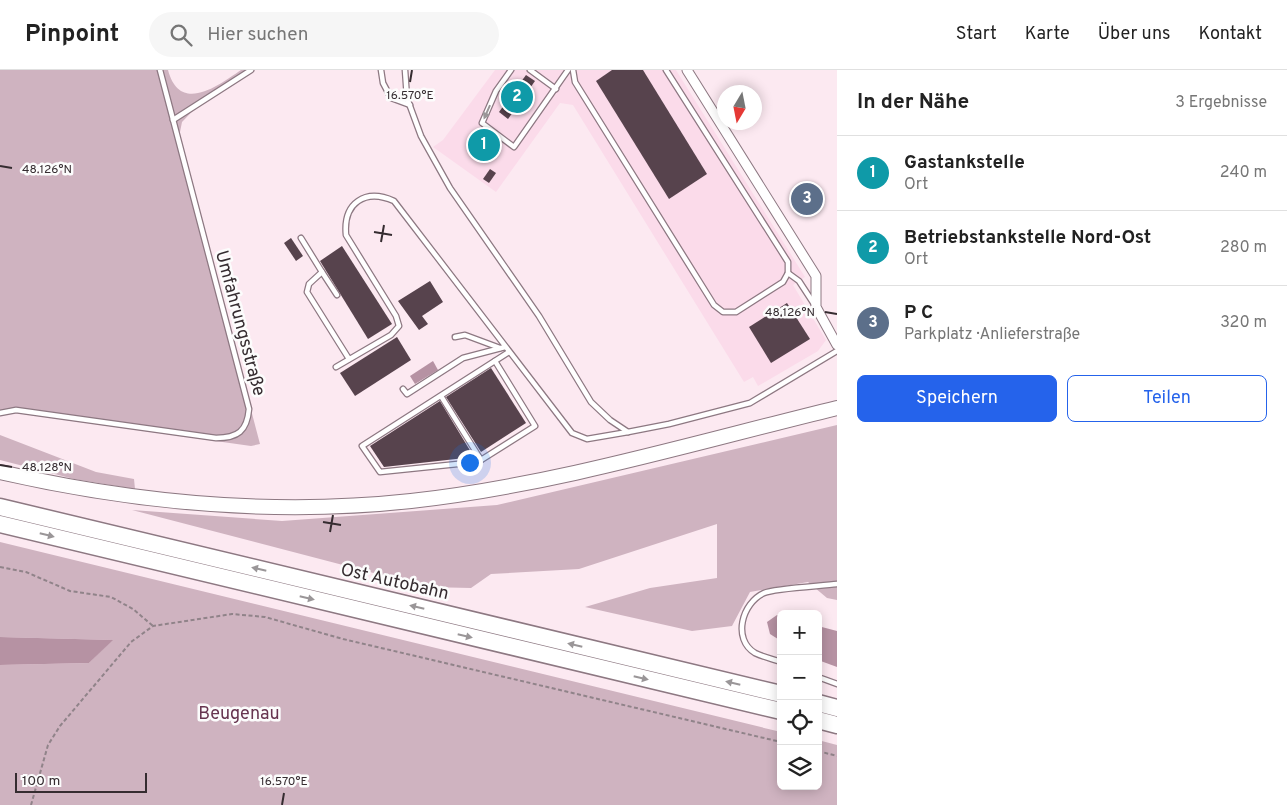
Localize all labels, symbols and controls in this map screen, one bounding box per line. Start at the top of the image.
search box [149,12,499,57]
text: Pinpoint [25,20,119,50]
icon: search [167,21,195,49]
text: Hier suchen [207,23,308,47]
text: Start [956,23,997,46]
text: Karte [1025,23,1070,46]
text: Über uns [1098,23,1170,46]
text: Kontakt [1198,23,1262,46]
pin: 2 [501,78,533,116]
north arrow [717,85,762,130]
text: 16.570°E [386,88,434,104]
text: In der Nähe [857,89,969,116]
text: 3 Ergebnisse [1175,93,1267,113]
one-way arrow [482,105,490,119]
pin: 1 [468,126,500,164]
text: Gastankstelle [904,151,1025,175]
text: 48.126°N [22,162,72,178]
text: 1 [870,163,876,183]
text: 240 m [1220,163,1267,183]
text: Ort [904,175,928,195]
pin: 3 [791,180,823,218]
text: Betriebstankstelle Nord-Ost [904,226,1151,250]
text: 2 [868,238,878,258]
text: 280 m [1220,238,1267,258]
street label: Umfahrungsstraße [209,248,270,399]
text: Ort [904,250,928,270]
text: P C [904,301,933,325]
text: 48.126°N [765,305,815,321]
text: 3 [868,313,878,333]
text: 320 m [1220,313,1267,333]
text: Parkplatz · Anlieferstraße [904,325,1080,345]
button: Speichern [857,375,1057,422]
button: Teilen [1067,375,1267,422]
your location [457,450,483,476]
text: 48.128°N [22,460,72,476]
one-way arrow [40,531,55,539]
street label: Ost Autobahn [338,559,451,606]
one-way arrow [252,565,267,573]
one-way arrow [300,594,315,602]
one-way arrow [410,603,425,611]
map controls [777,610,822,790]
button: + [777,610,822,655]
one-way arrow [458,632,473,640]
one-way arrow [568,641,583,649]
button: − [777,655,822,700]
one-way arrow [633,674,648,682]
one-way arrow [726,679,741,687]
button: locate [777,700,822,745]
park label: Beugenau [198,703,280,726]
button: layers [777,745,822,790]
scale bar [15,770,148,793]
text: 100 m [22,773,60,790]
text: 16.570°E [260,774,308,790]

